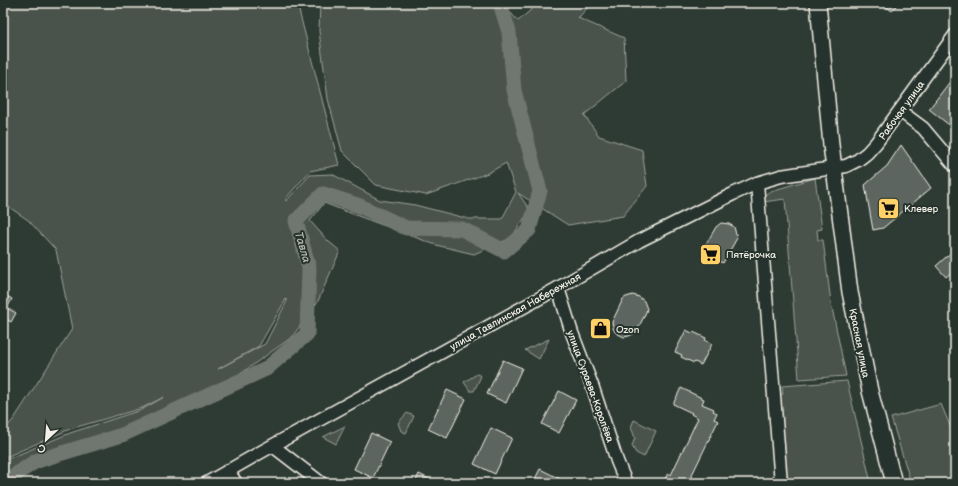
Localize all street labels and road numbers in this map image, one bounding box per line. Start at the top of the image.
street label: Рабочая улица [876,79,927,142]
street label: улица Тавлинская Набережная [448,271,584,353]
street label: Красная улица [846,307,872,379]
street label: улица Сураева-Королёва [564,329,616,444]

